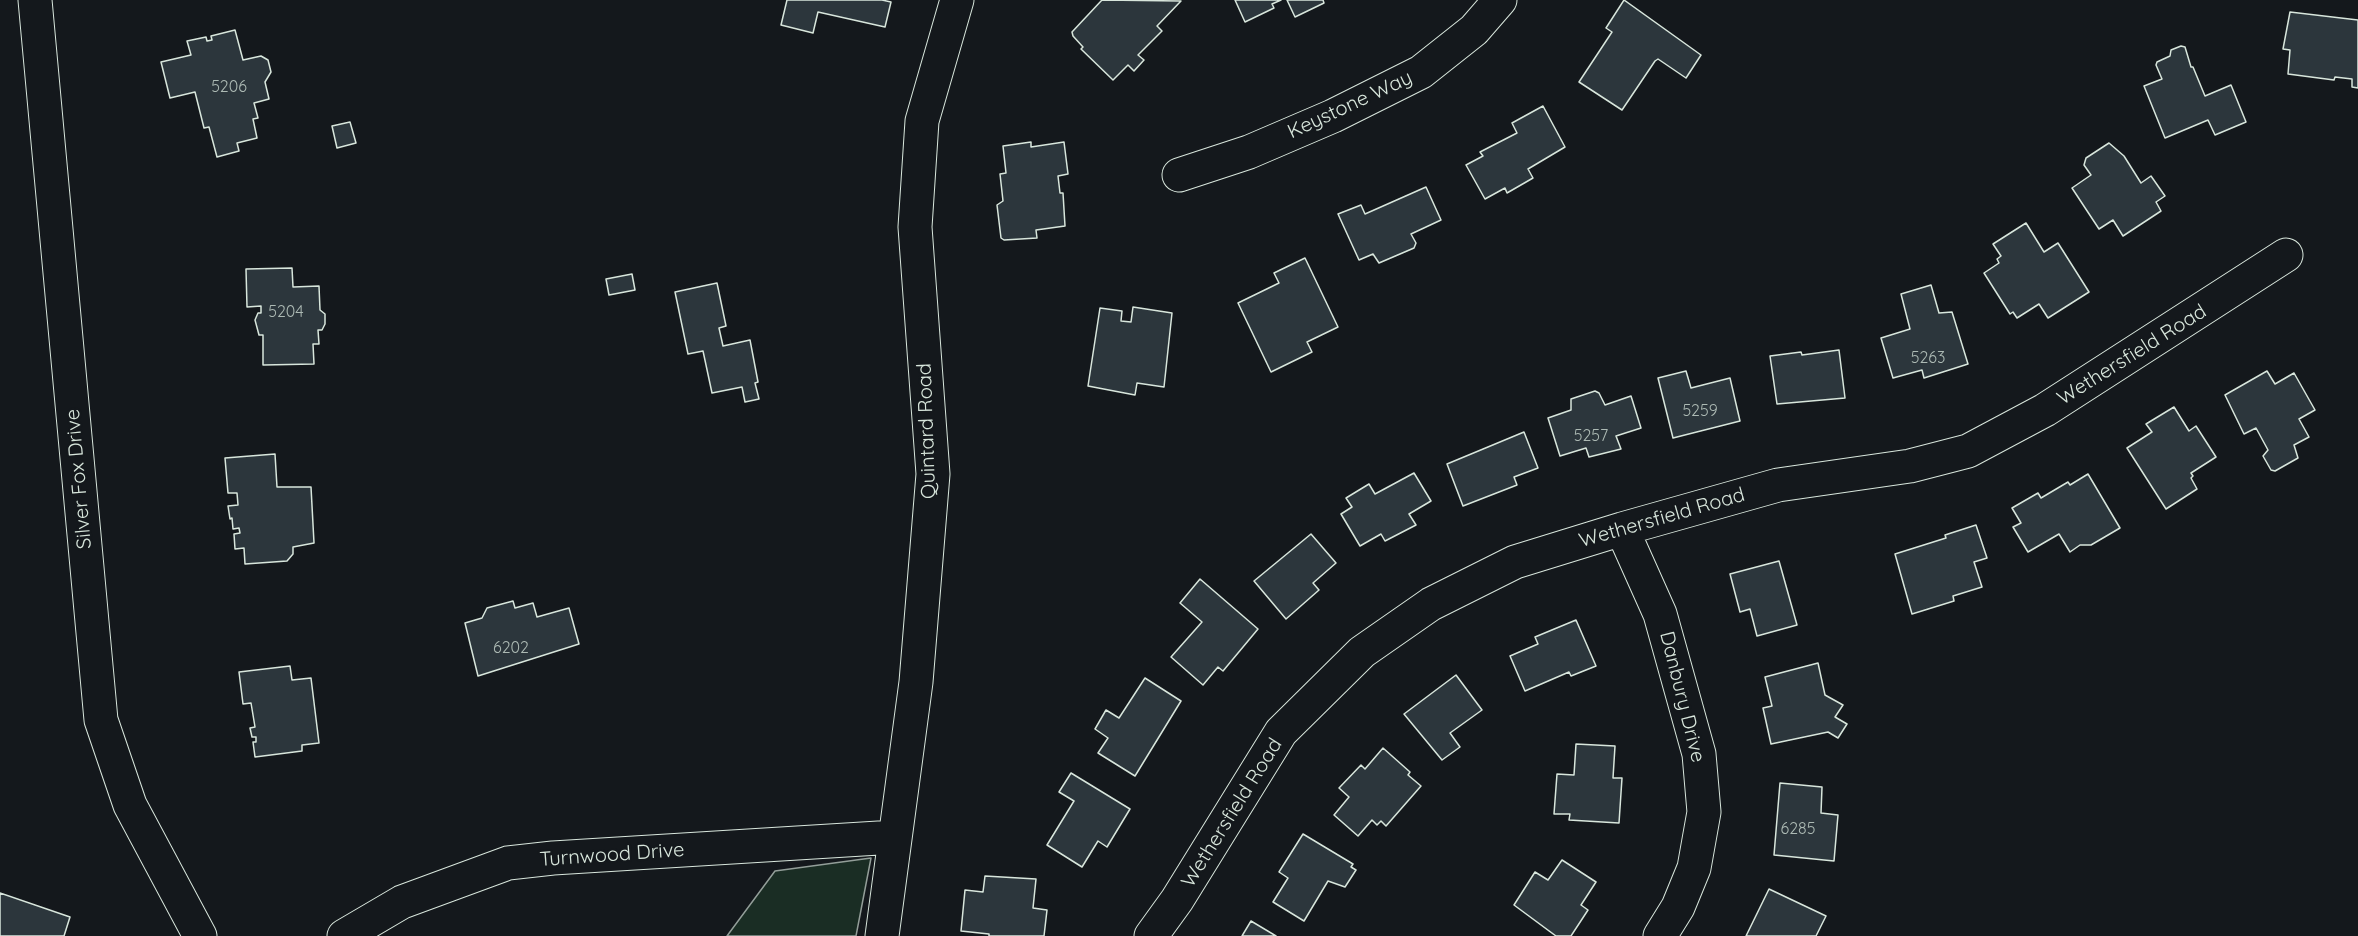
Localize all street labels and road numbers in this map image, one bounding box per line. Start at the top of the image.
street label: Keystone Way [1284,66,1416,144]
street label: Wethersfield Road [2053,299,2211,411]
street label: Quintard Road [913,363,941,499]
street label: Silver Fox Drive [61,408,97,550]
street label: Wethersfield Road [1576,483,1748,553]
street label: Danbury Drive [1654,629,1710,765]
street label: Wethersfield Road [1176,734,1288,892]
street label: Turnwood Drive [539,838,685,872]

